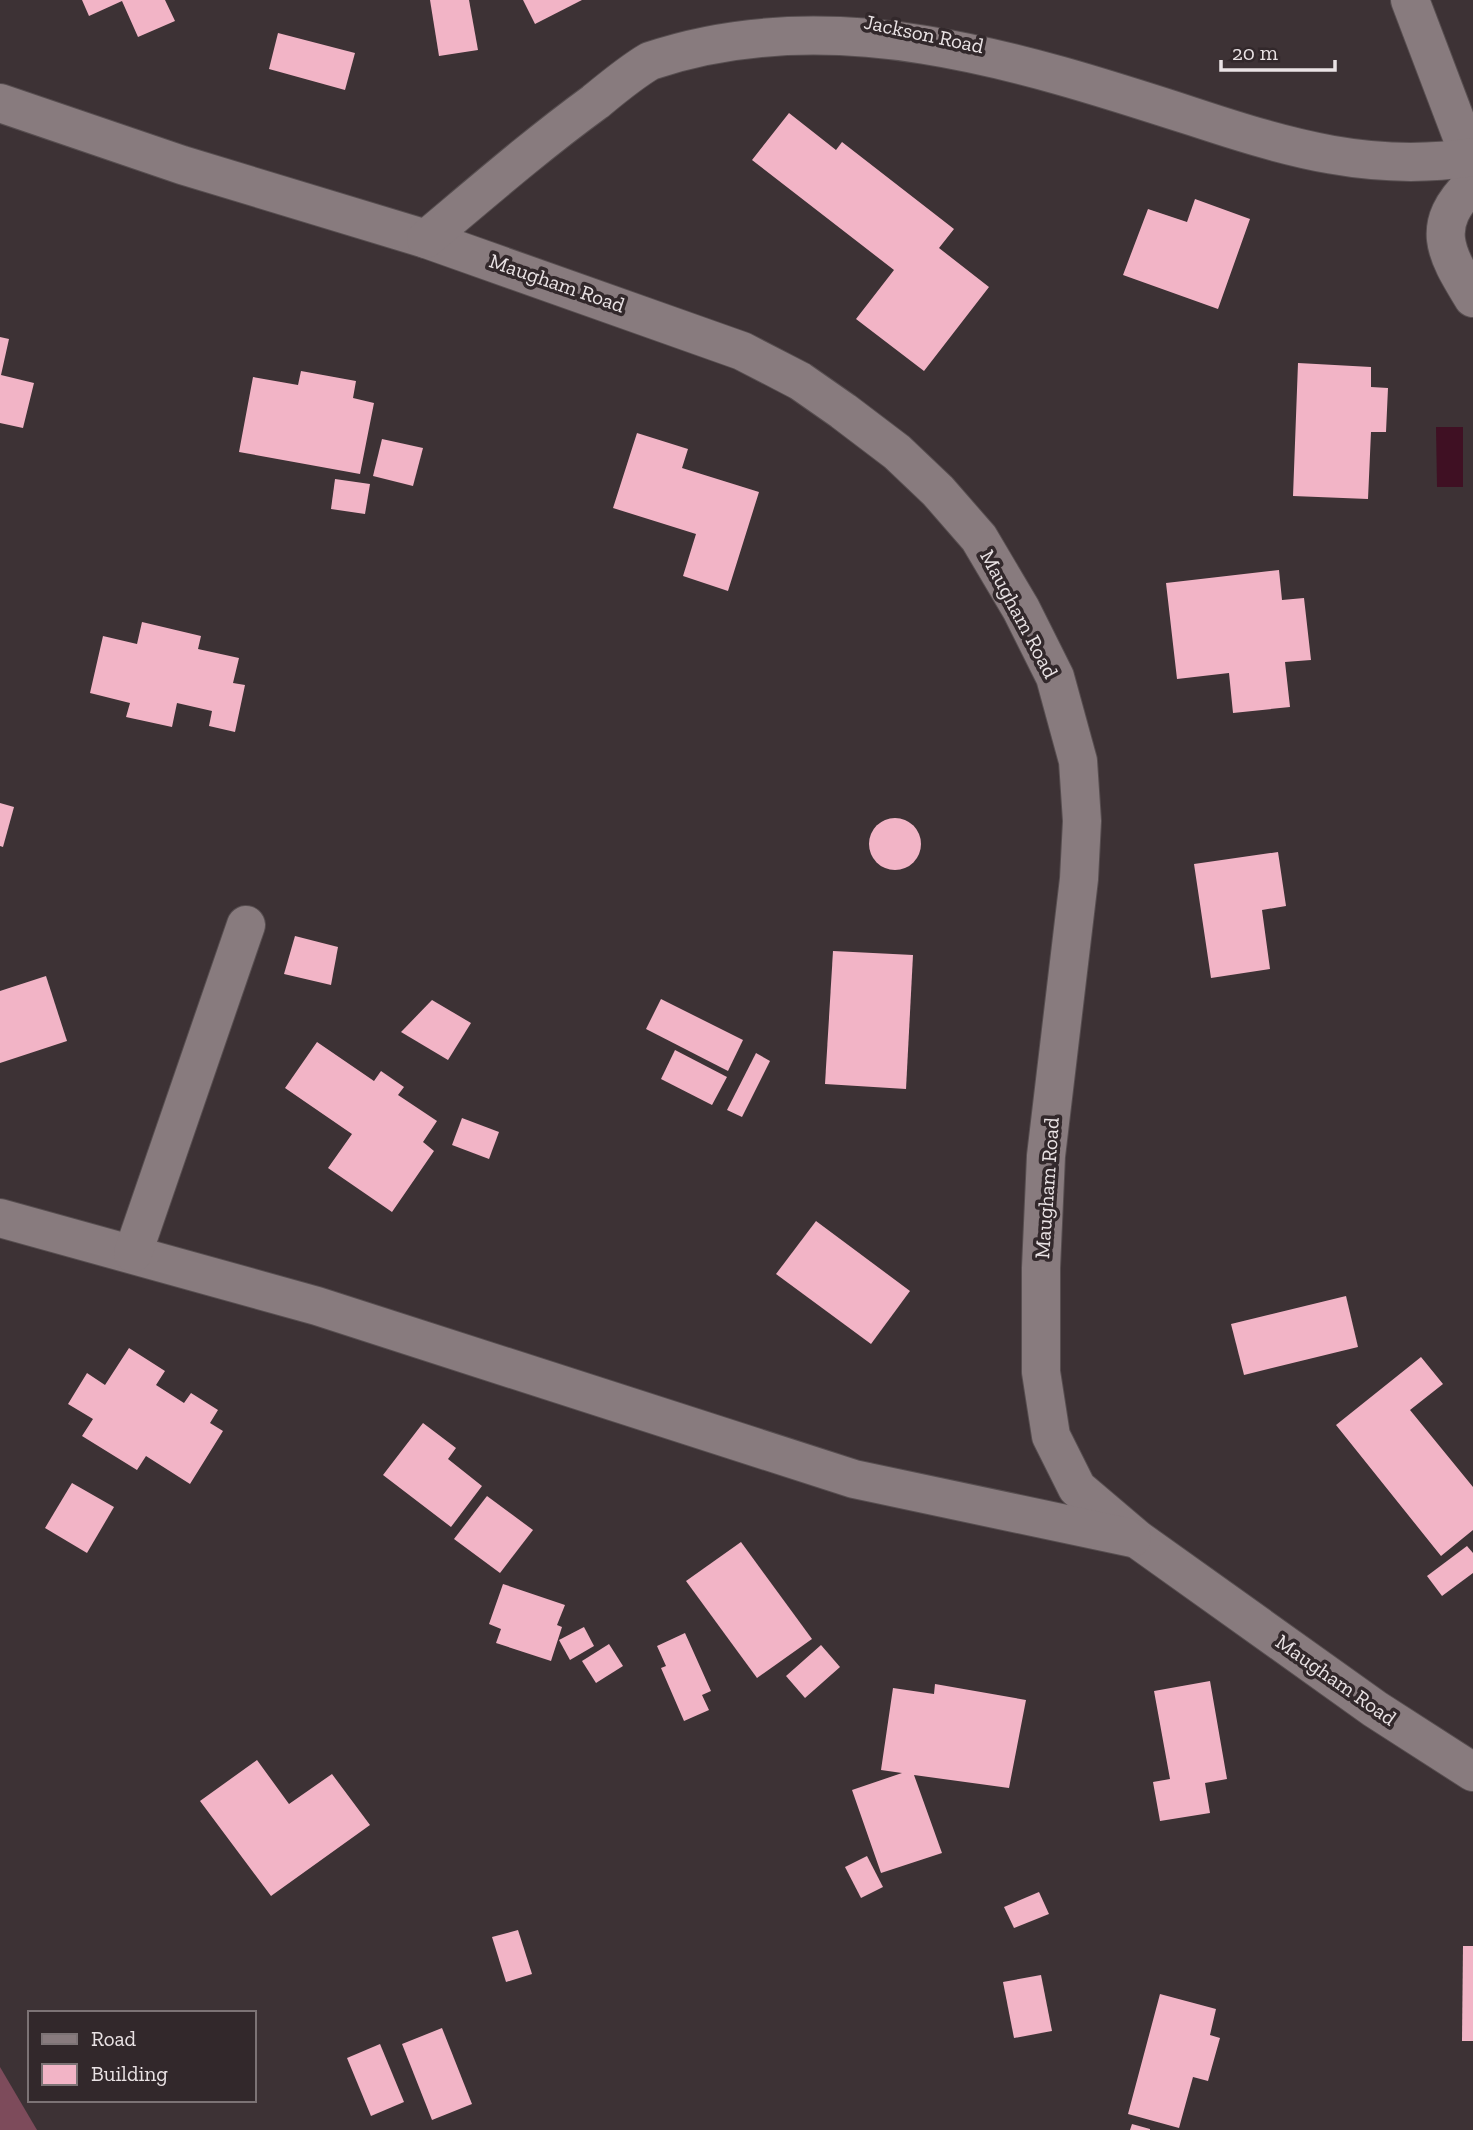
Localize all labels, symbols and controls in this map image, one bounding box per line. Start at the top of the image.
street label: Jackson Road [862,9,987,58]
scale bar [1221,28,1335,72]
text: 20 m [1232,40,1278,65]
street label: Maugham Road [486,248,629,318]
street label: Maugham Road [975,545,1064,683]
street label: Maugham Road [1029,1116,1064,1260]
street label: Maugham Road [1271,1629,1402,1731]
legend [28,2011,256,2102]
text: Road [91,2026,137,2051]
text: Building [91,2061,168,2086]

